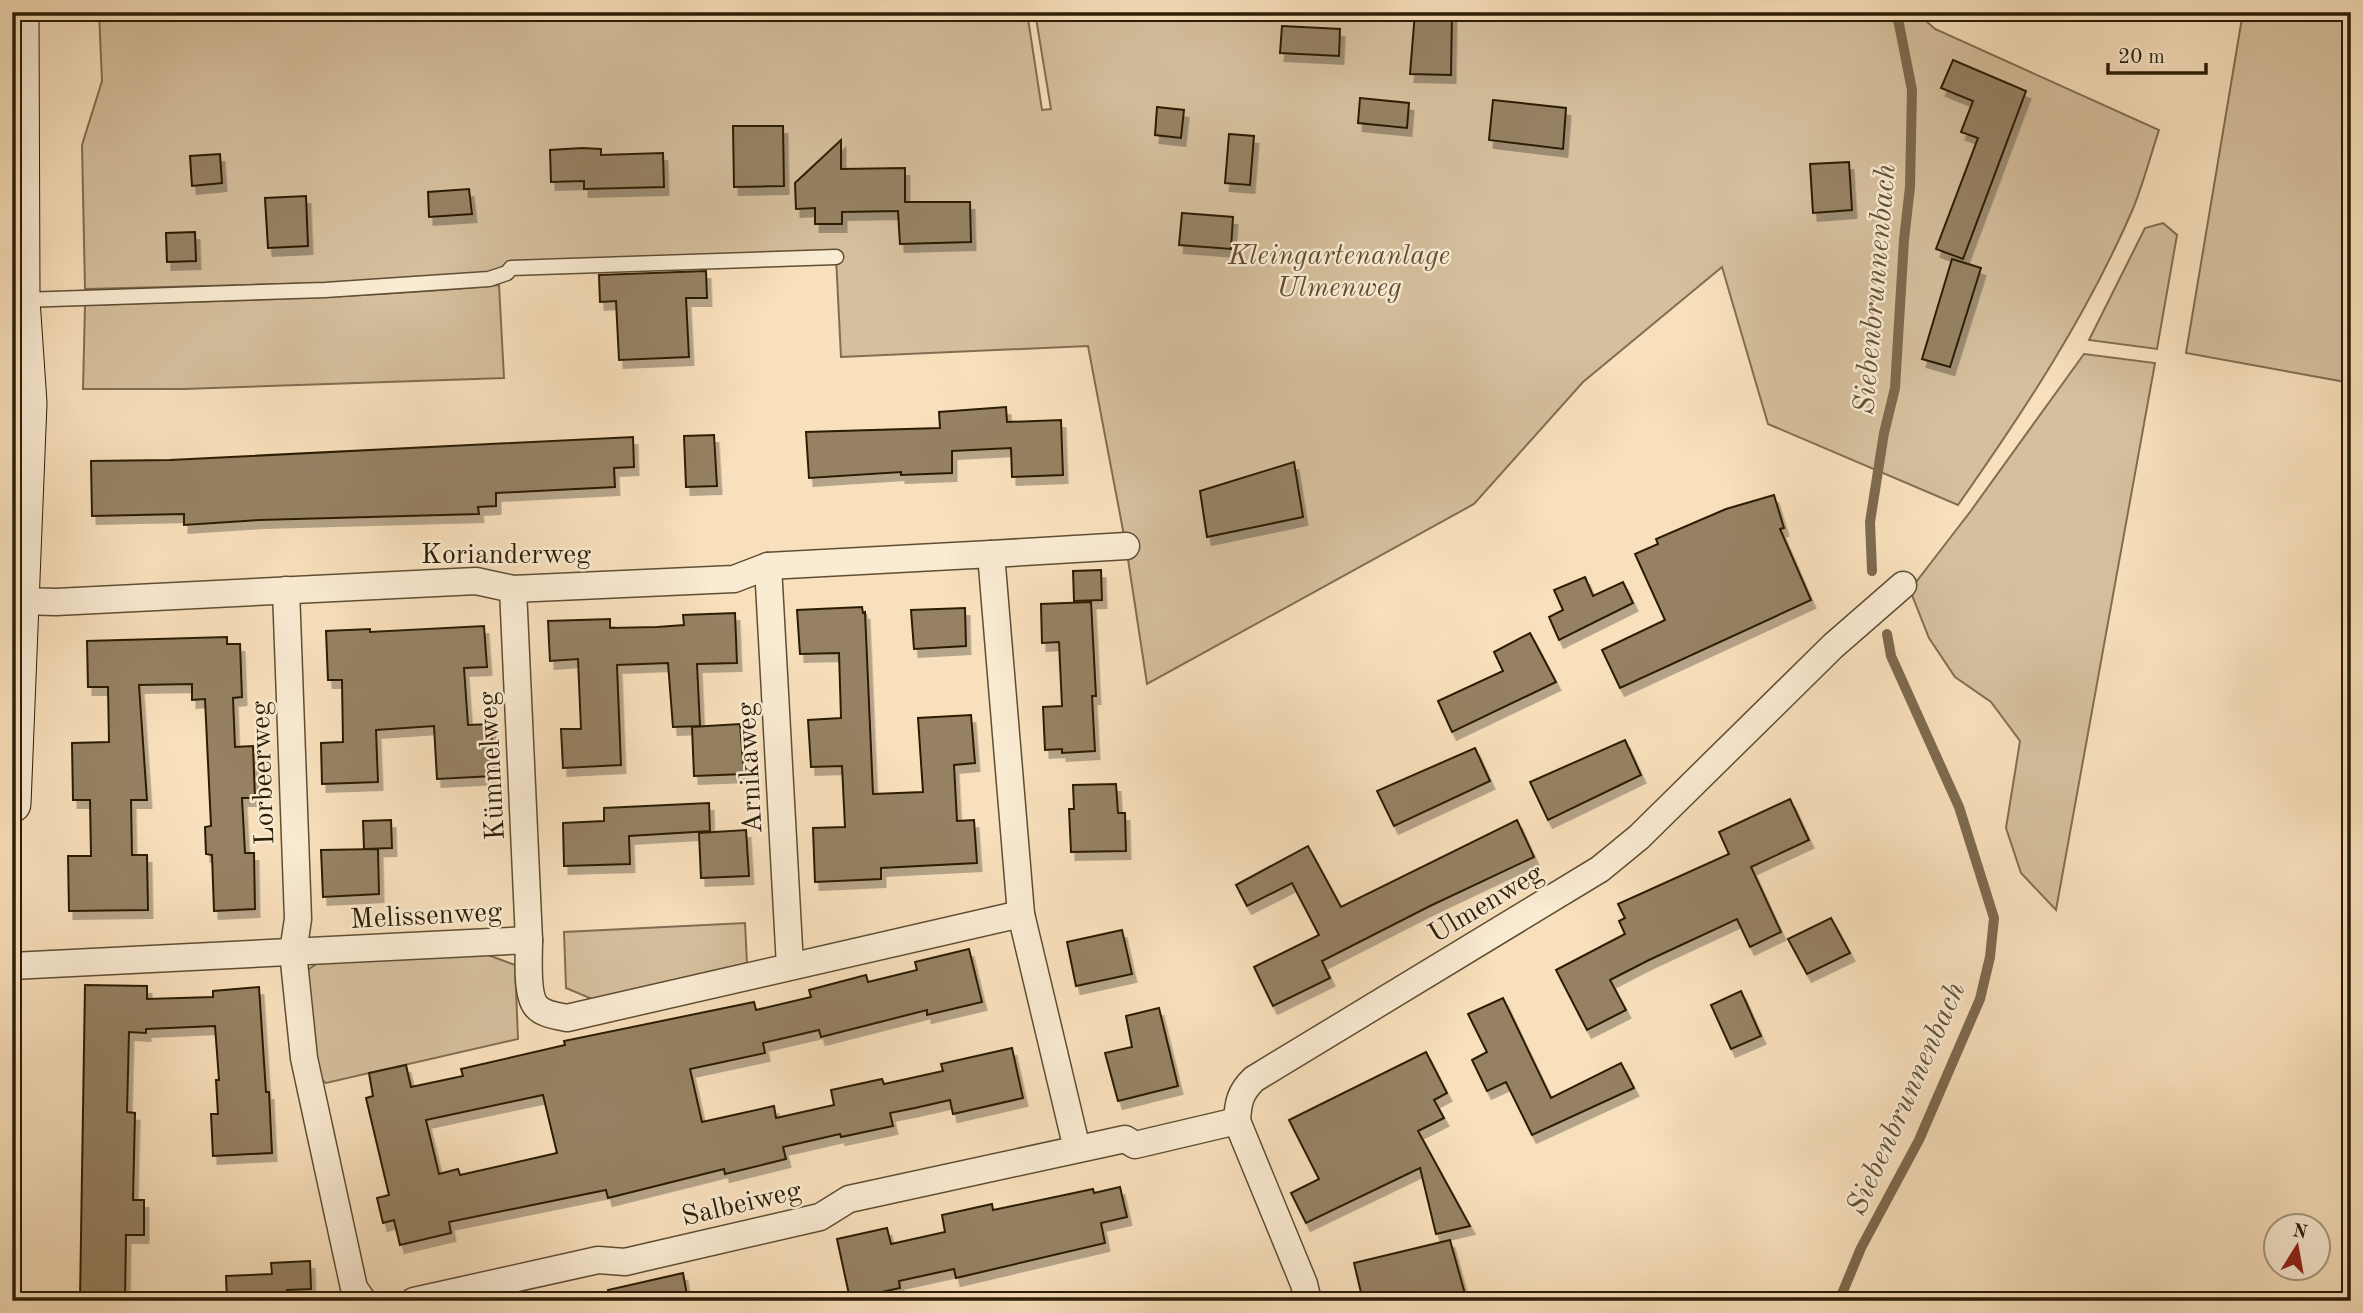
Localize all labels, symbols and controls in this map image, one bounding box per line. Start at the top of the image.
scale bar [2108,32,2206,76]
text: 20 m [2118,47,2165,68]
water label: Siebenbrunnenbach [1850,163,1902,416]
park label: Kleingartenanlage Ulmenweg [1227,243,1450,303]
street label: Korianderweg [421,542,591,570]
street label: Kümmelweg [475,691,511,841]
street label: Lorbeerweg [247,700,281,845]
street label: Arnikaweg [734,701,768,834]
street label: Ulmenweg [1424,860,1549,950]
street label: Melissenweg [349,899,503,935]
water label: Siebenbrunnenbach [1842,978,1972,1220]
street label: Salbeiweg [679,1178,804,1232]
north arrow [2262,1212,2332,1282]
text: N [2291,1222,2309,1244]

